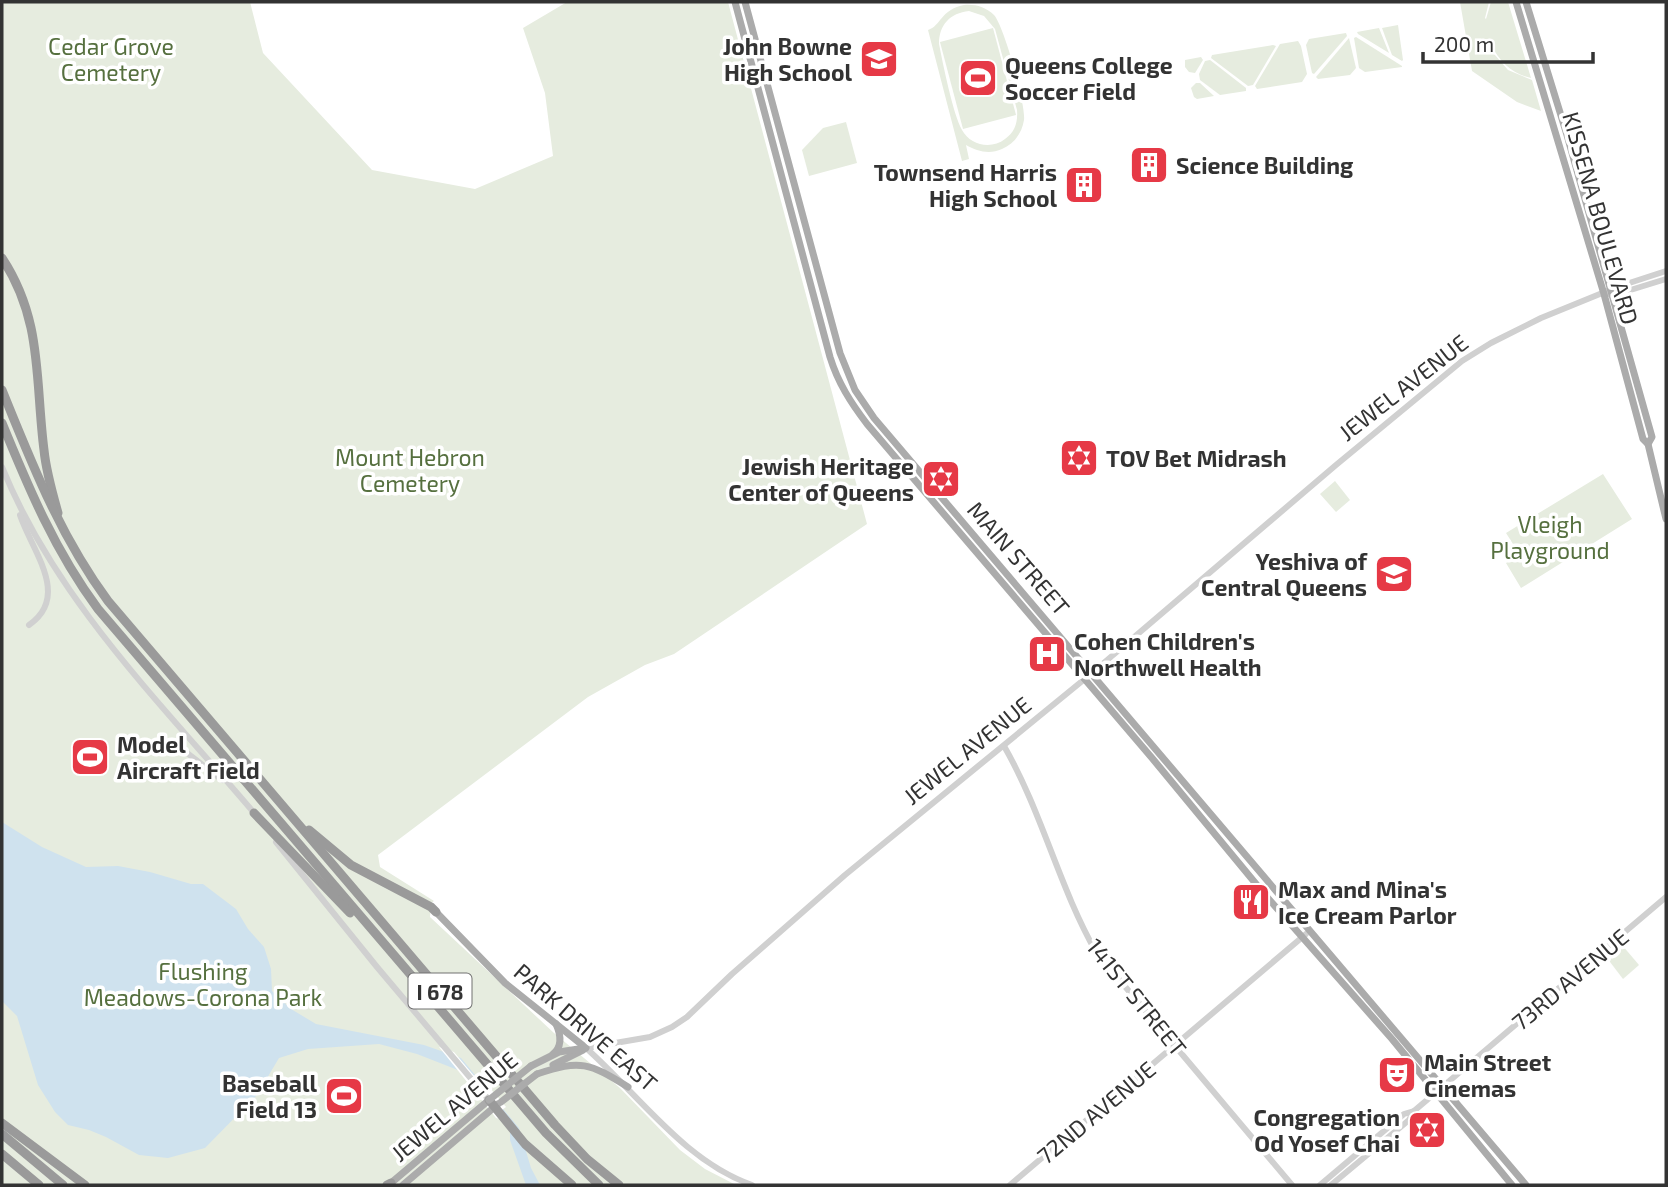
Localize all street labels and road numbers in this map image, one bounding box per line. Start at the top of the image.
street label: KISSENA BOULEVARD [1557,108,1645,328]
street label: JEWEL AVENUE [1333,328,1473,446]
street label: MAIN STREET [962,495,1076,621]
street label: JEWEL AVENUE [898,690,1036,810]
street label: 73RD AVENUE [1506,922,1634,1036]
street label: 141ST STREET [1081,933,1193,1061]
street label: PARK DRIVE EAST [509,957,663,1097]
road number: I 678 [408,974,472,1009]
street label: JEWEL AVENUE [385,1045,523,1167]
street label: 72ND AVENUE [1031,1054,1161,1170]

